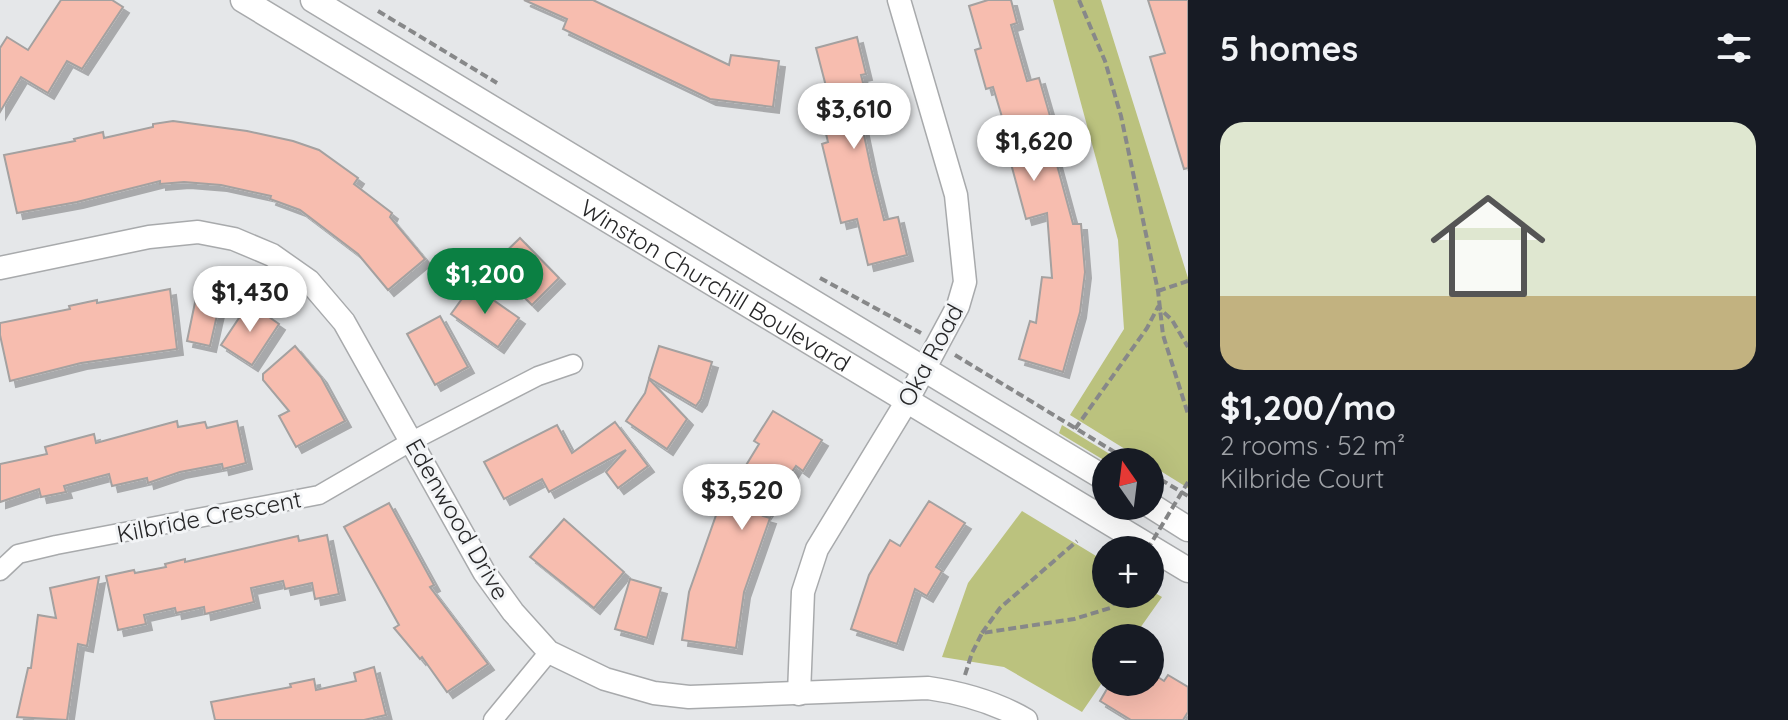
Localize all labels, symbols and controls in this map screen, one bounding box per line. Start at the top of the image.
icon: filters [1712,26,1756,70]
text: 5 homes [1220,27,1358,70]
pin: $3,610 [789,83,919,151]
text: $3,610 [816,92,892,125]
pin: $1,620 [969,115,1099,183]
text: $1,620 [995,124,1073,157]
icon: home [1416,174,1560,318]
street label: Winston Churchill Boulevard [575,192,856,378]
pin: $1,200 [420,248,550,316]
text: $1,200 [445,257,525,290]
pin: $1,430 [185,266,315,334]
text: $1,430 [211,275,289,308]
street label: Oka Road [891,299,969,411]
text: $1,200/mo [1220,386,1396,429]
text: 2 rooms · 52 m² [1220,429,1405,462]
street label: Edenwood Drive [400,433,516,605]
north arrow [1092,448,1164,520]
map controls [1092,448,1164,696]
text: Kilbride Court [1220,462,1384,495]
pin: $3,520 [677,464,807,532]
text: $3,520 [701,473,783,506]
street label: Kilbride Crescent [114,483,304,549]
button: + [1092,536,1164,608]
button: − [1092,624,1164,696]

